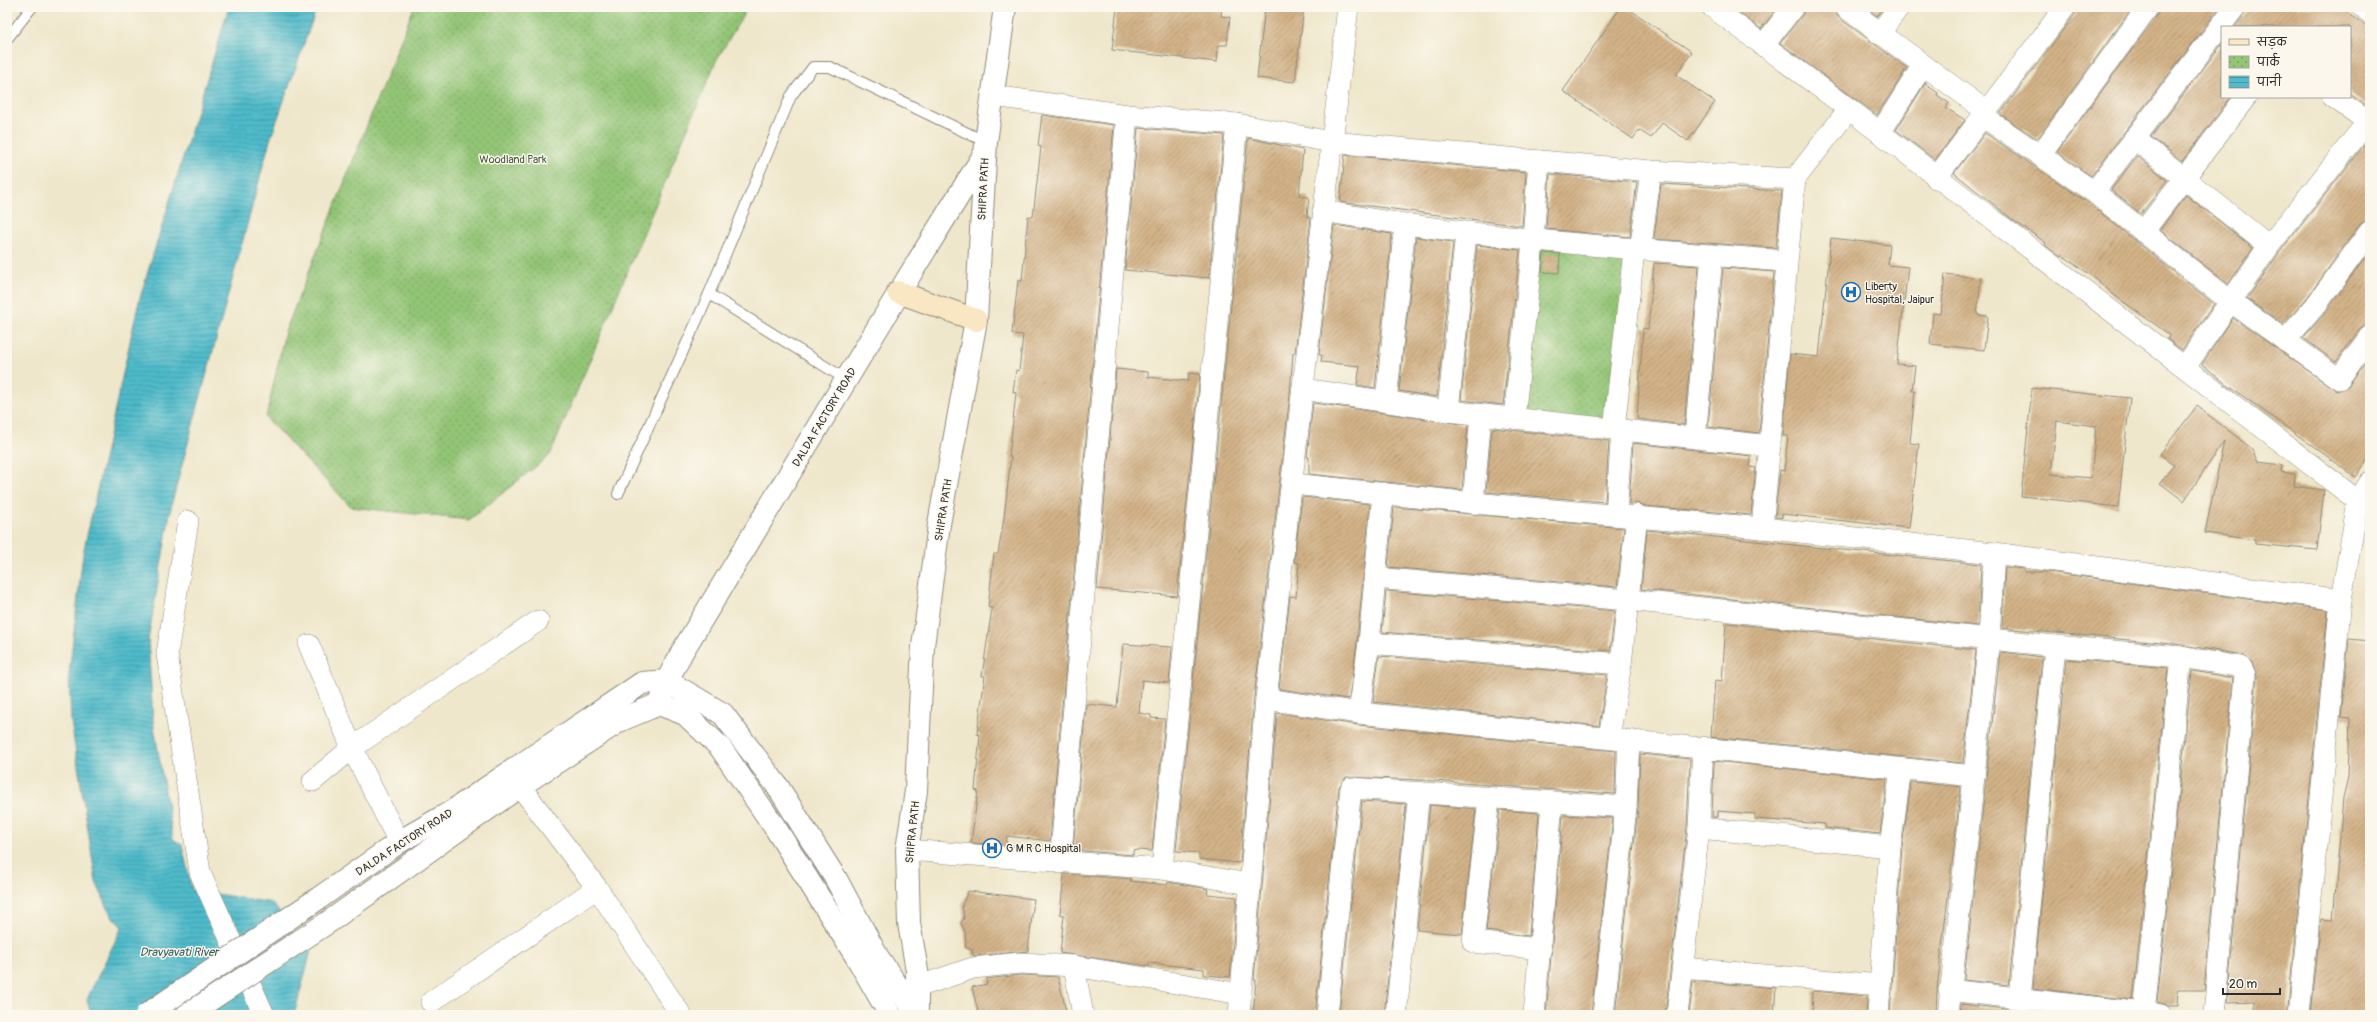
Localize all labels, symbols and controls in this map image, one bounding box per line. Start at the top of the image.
legend [2221,26,2351,98]
text: सड़क [2256,35,2288,50]
text: पार्क [2256,52,2281,70]
text: पानी [2256,73,2282,90]
park label: Woodland Park [479,153,547,166]
street label: SHIPRA PATH [975,157,992,221]
place label: Liberty Hospital, Jaipur [1865,280,1934,306]
hospital icon: Liberty Hospital, Jaipur [1840,281,1862,303]
street label: DALDA FACTORY ROAD [790,365,859,469]
street label: SHIPRA PATH [932,478,955,542]
street label: SHIPRA PATH [903,800,922,864]
street label: DALDA FACTORY ROAD [353,806,455,879]
hospital icon: G M R C Hospital [981,837,1003,859]
place label: G M R C Hospital [1006,842,1081,855]
water label: Dravyavati River [140,945,220,960]
scale bar [2223,970,2280,996]
text: 20 m [2229,977,2258,992]

